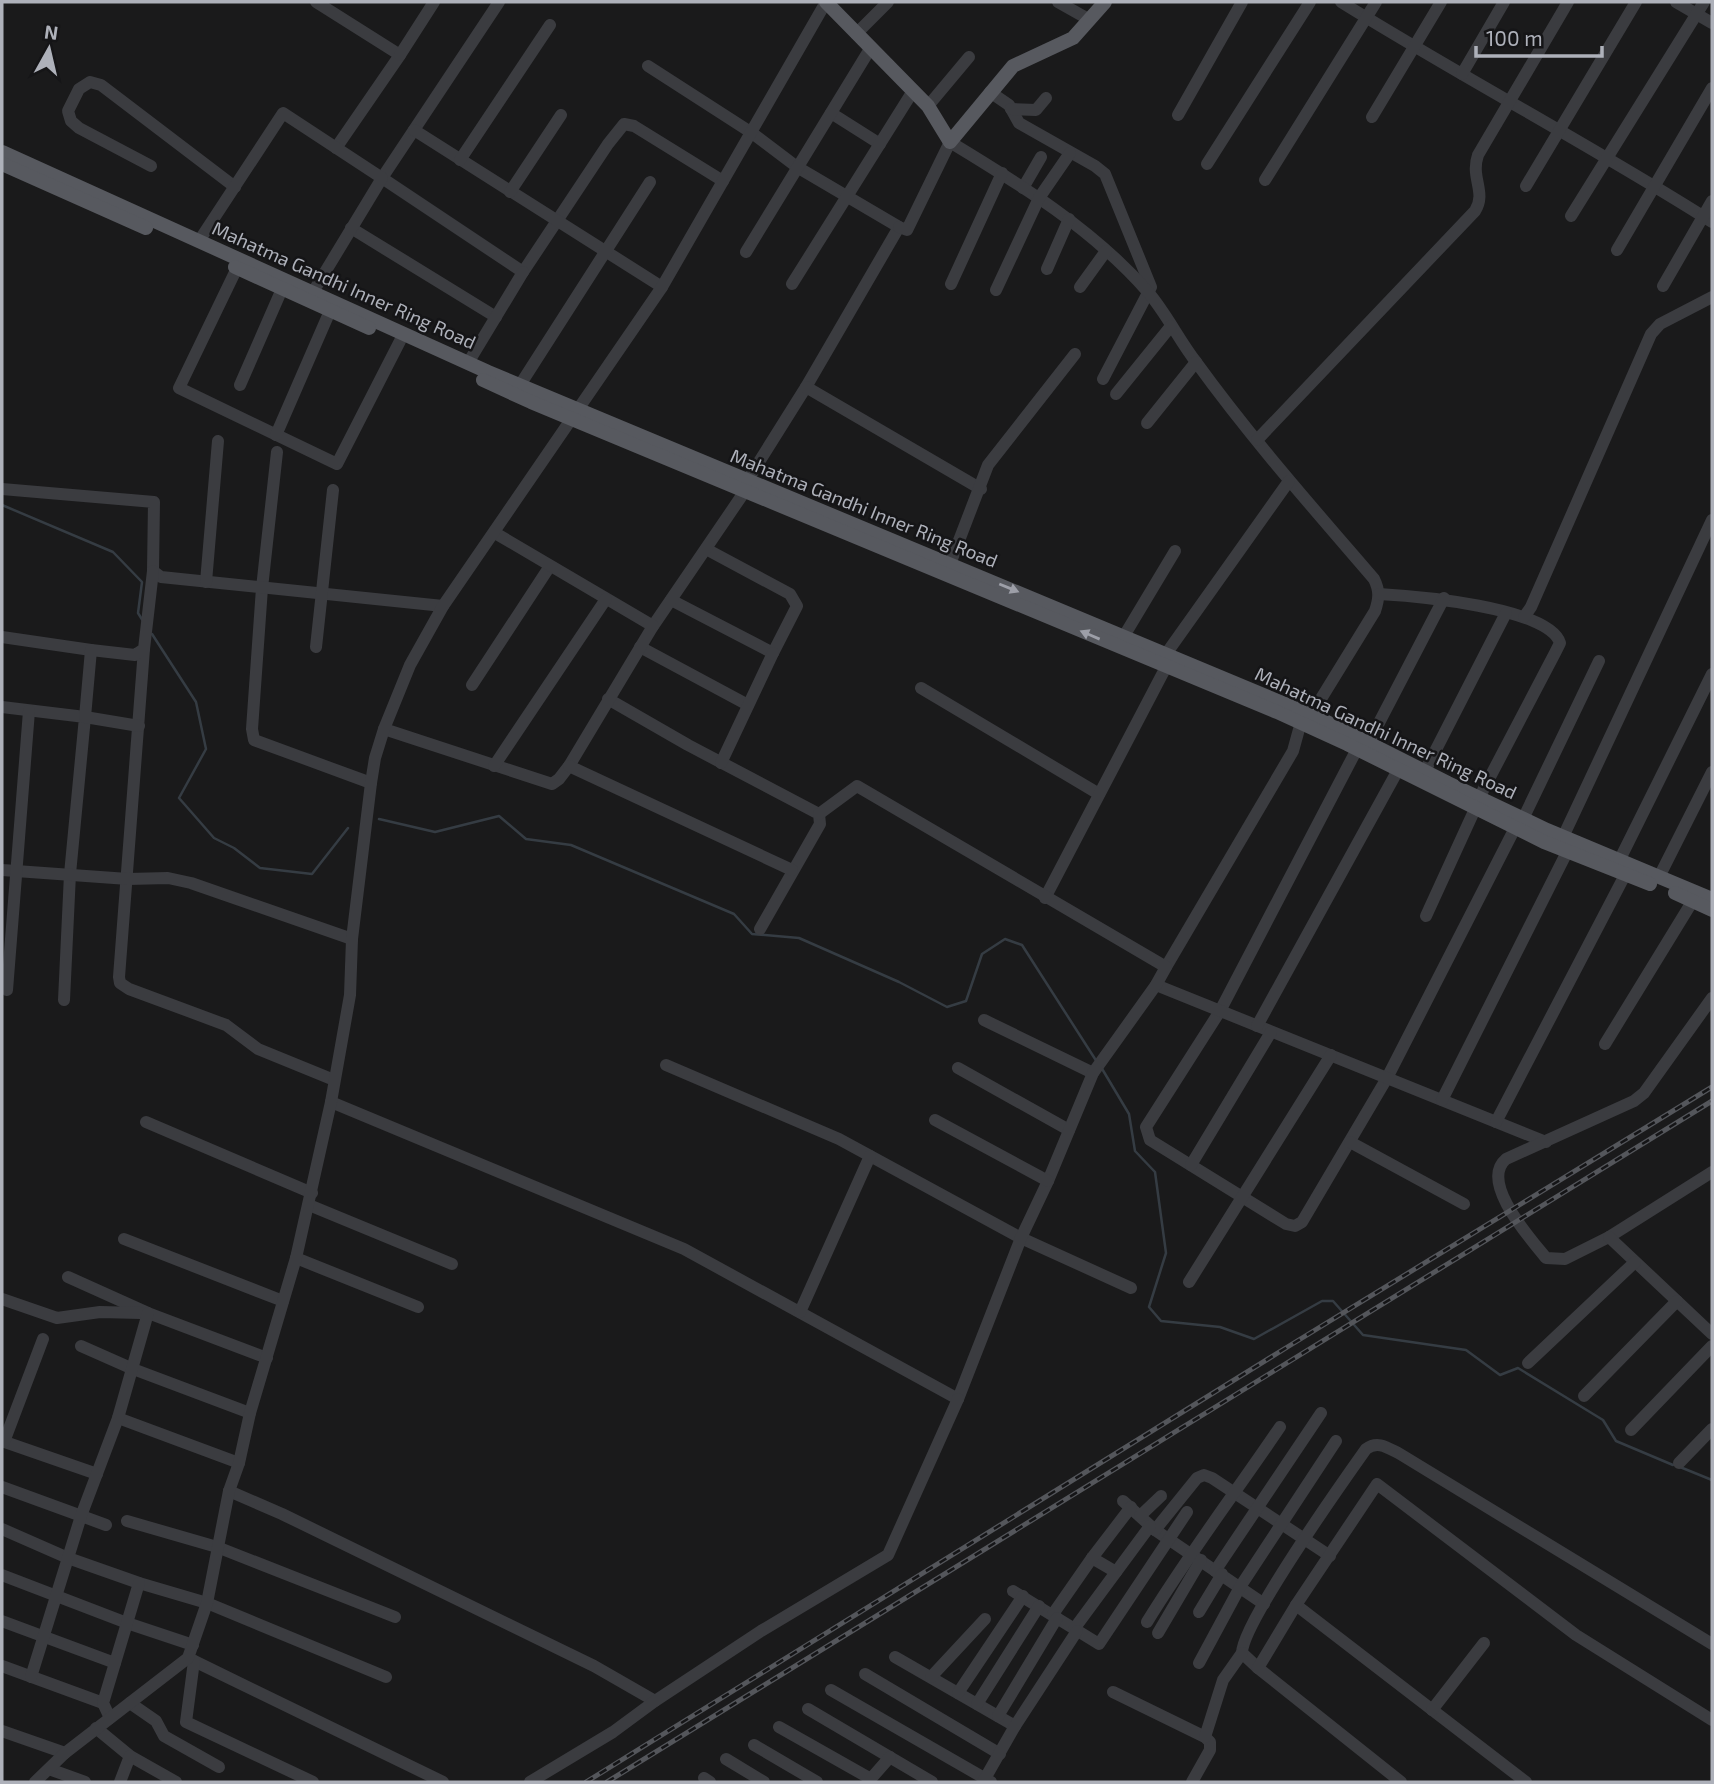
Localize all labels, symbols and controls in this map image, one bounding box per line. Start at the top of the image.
north arrow [14,14,84,84]
scale bar [1476,14,1602,58]
text: N [43,19,60,44]
text: 100 m [1486,25,1543,50]
street label: Mahatma Gandhi Inner Ring Road [209,216,480,353]
street label: Mahatma Gandhi Inner Ring Road [727,443,1001,572]
one-way arrow [998,583,1019,594]
one-way arrow [1079,630,1100,641]
street label: Mahatma Gandhi Inner Ring Road [1252,662,1521,803]

